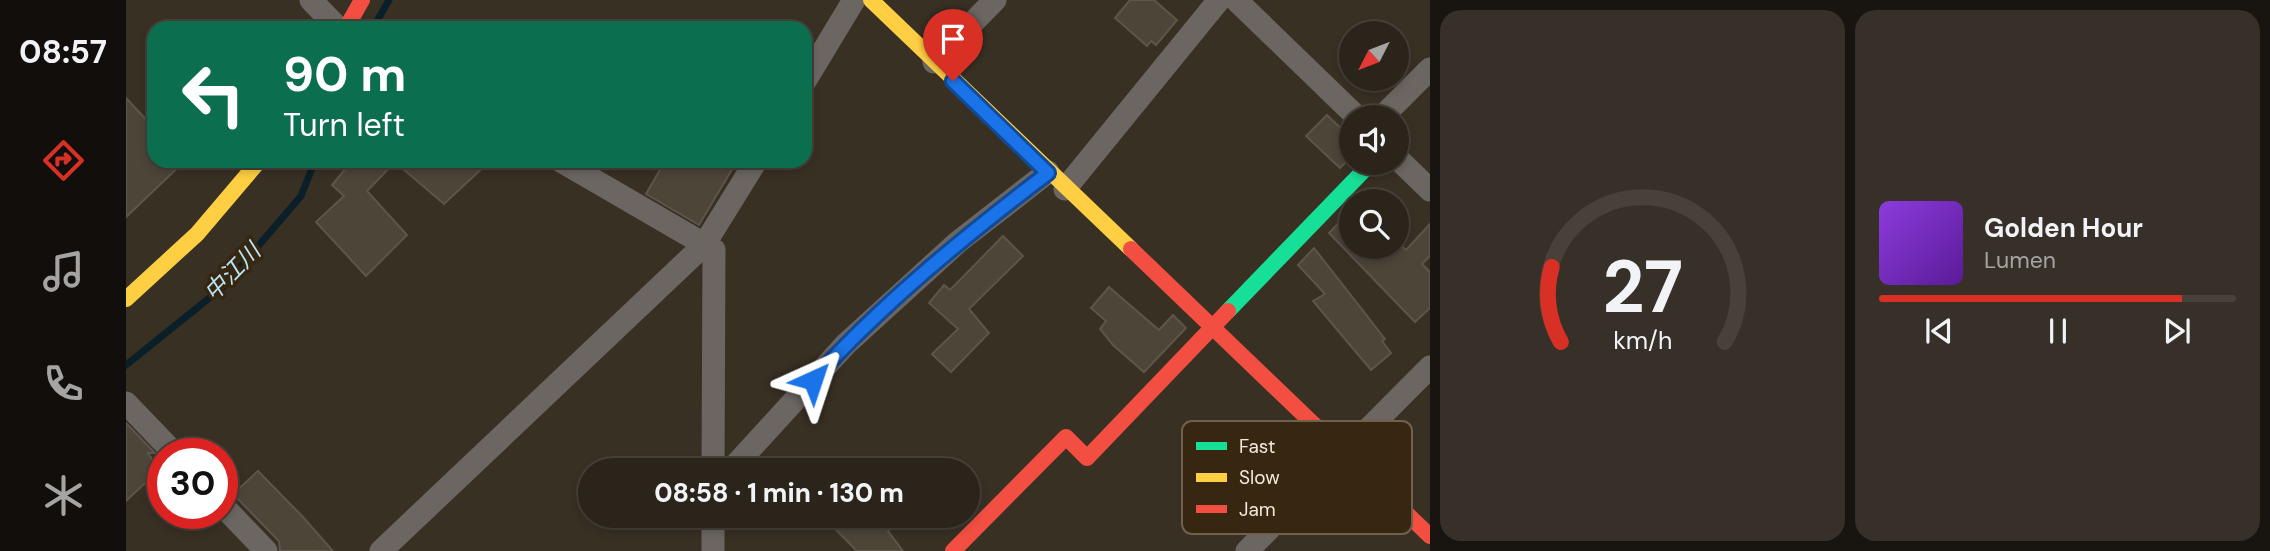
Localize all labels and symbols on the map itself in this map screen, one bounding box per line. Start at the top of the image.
pin [923,9,983,81]
north arrow [1339,21,1409,91]
water label: 中江川 [197,235,269,307]
position arrow [776,343,850,417]
legend [1182,421,1412,534]
text: Fast [1239,434,1275,459]
speed limit sign: 30 [147,438,238,529]
text: Slow [1239,465,1280,490]
text: Jam [1239,497,1276,522]

